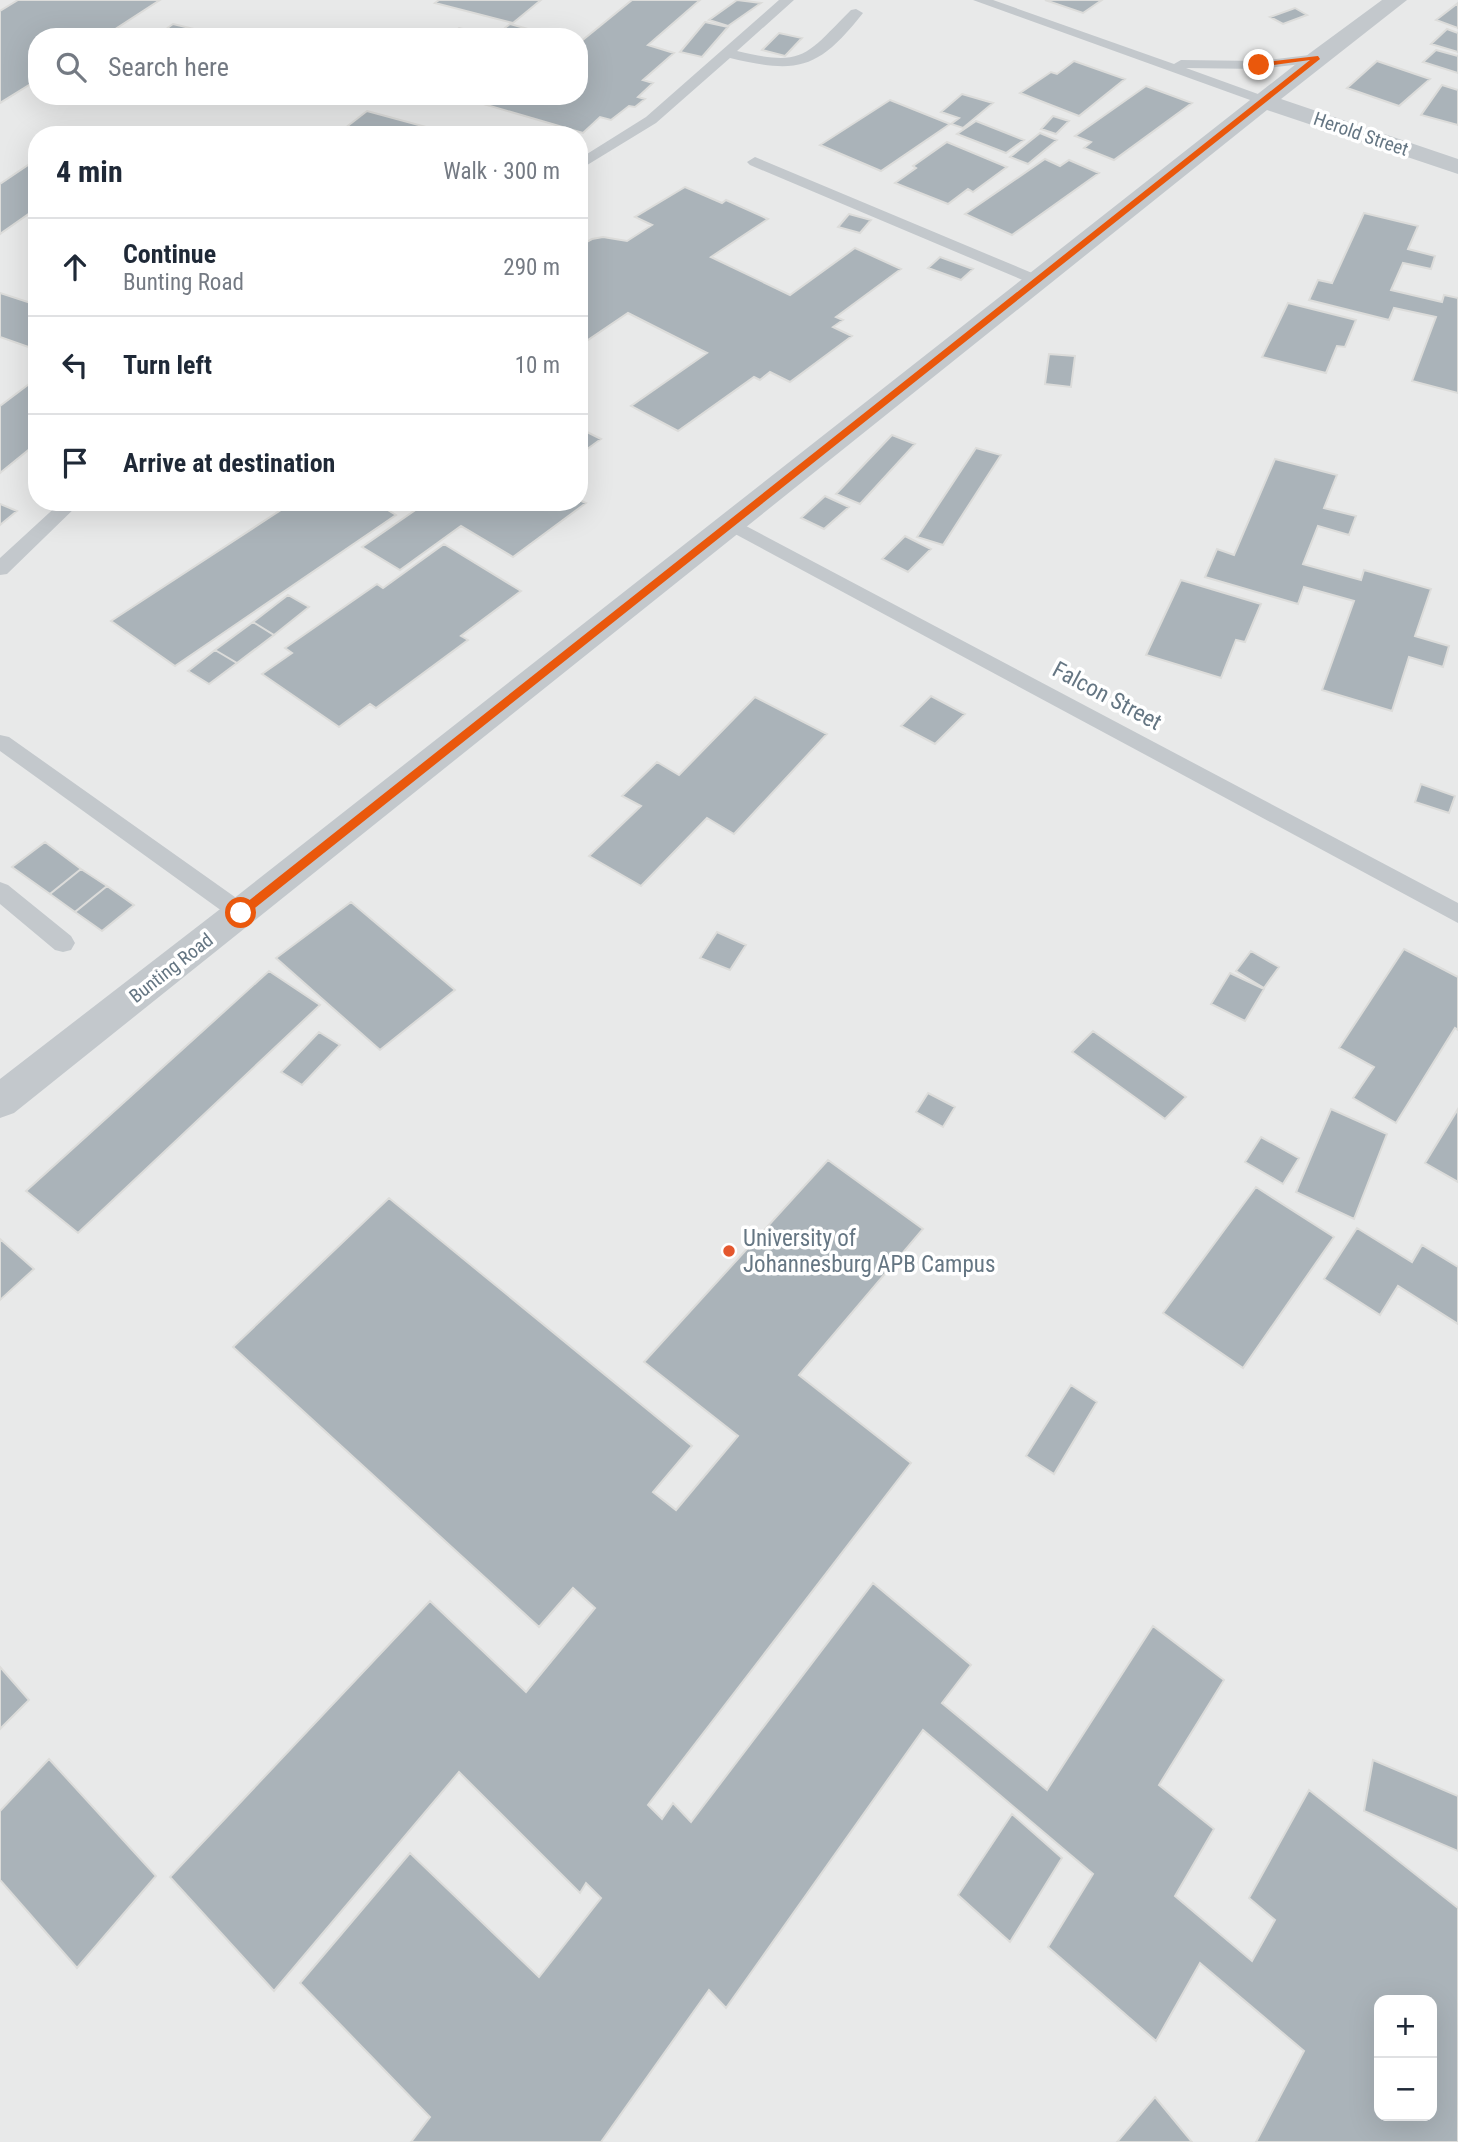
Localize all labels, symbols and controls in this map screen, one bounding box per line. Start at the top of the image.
search box [28,28,588,105]
icon: search [52,48,90,86]
route end [1243,49,1274,80]
text: Search here [108,52,229,82]
street label: Herold Street [1311,107,1411,161]
text: 4 min [56,154,123,189]
text: Walk · 300 m [443,158,560,185]
text: Continue [123,239,216,269]
icon: ahead [56,248,94,286]
text: 290 m [503,254,560,281]
text: Bunting Road [123,269,244,296]
icon: left [56,346,94,384]
text: Turn left [123,350,212,380]
text: 10 m [515,352,560,379]
icon: arrive [56,444,94,482]
text: Arrive at destination [123,448,335,478]
street label: Falcon Street [1048,656,1166,736]
route start [225,897,256,928]
street label: Bunting Road [125,928,217,1008]
place label: University of Johannesburg APB Campus [743,1225,995,1278]
marker: University of Johannesburg APB Campus [721,1243,737,1259]
map controls [1374,1995,1437,2121]
button: + [1374,1995,1437,2058]
button: − [1374,2058,1437,2121]

